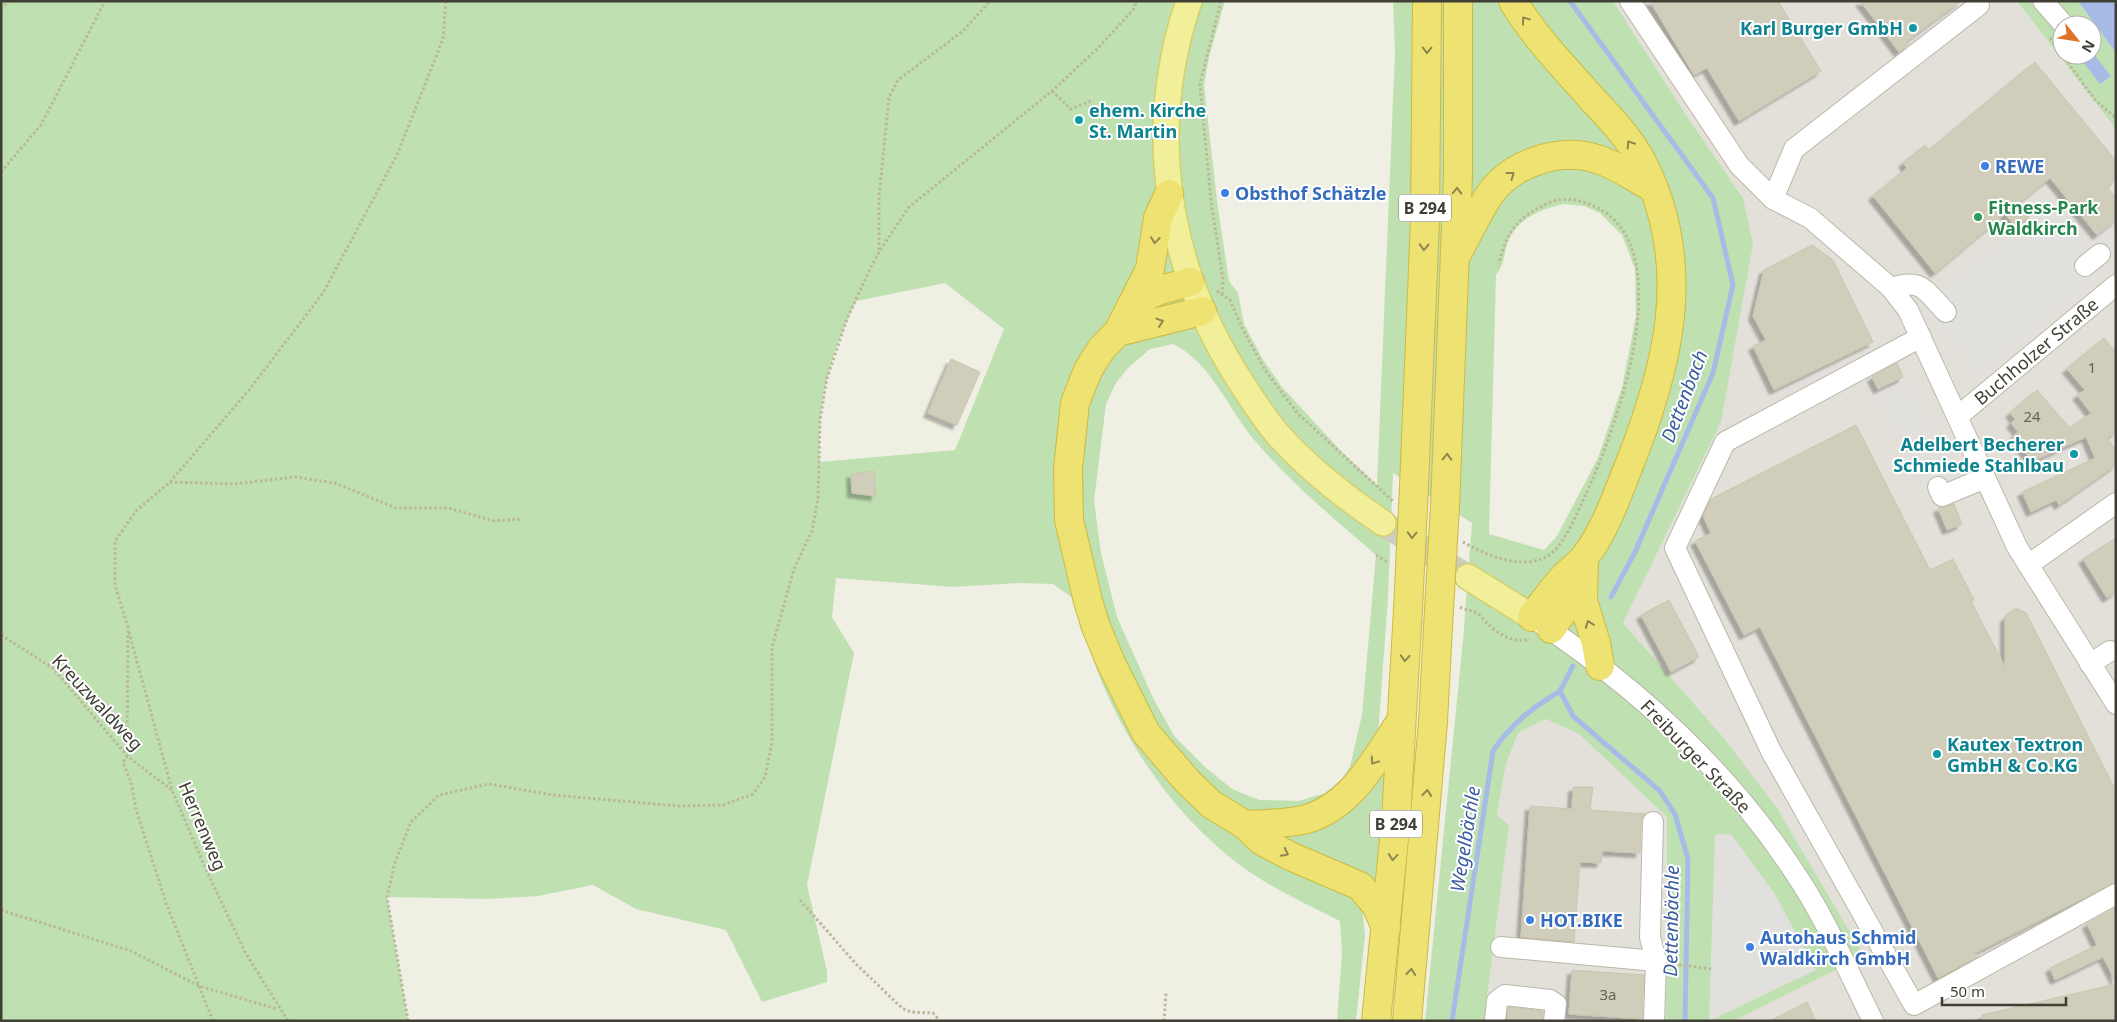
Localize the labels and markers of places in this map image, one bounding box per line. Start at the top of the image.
place label: Karl Burger GmbH [1740,16,1903,40]
marker: Karl Burger GmbH [1907,22,1919,34]
place label: ehem. Kirche St. Martin [1089,98,1206,143]
marker: ehem. Kirche St. Martin [1073,114,1085,126]
place label: REWE [1995,154,2044,178]
marker: REWE [1979,160,1991,172]
place label: Obsthof Schätzle [1235,181,1387,205]
marker: Obsthof Schätzle [1219,187,1231,199]
place label: Fitness-Park Waldkirch [1988,195,2099,240]
marker: Fitness-Park Waldkirch [1972,211,1984,223]
place label: Adelbert Becherer Schmiede Stahlbau [1893,432,2064,477]
marker: Adelbert Becherer Schmiede Stahlbau [2068,448,2080,460]
place label: Kautex Textron GmbH & Co.KG [1947,732,2083,777]
marker: Kautex Textron GmbH & Co.KG [1931,748,1943,760]
place label: HOT.BIKE [1540,908,1623,932]
marker: HOT.BIKE [1524,914,1536,926]
place label: Autohaus Schmid Waldkirch GmbH [1760,925,1916,970]
marker: Autohaus Schmid Waldkirch GmbH [1744,941,1756,953]

